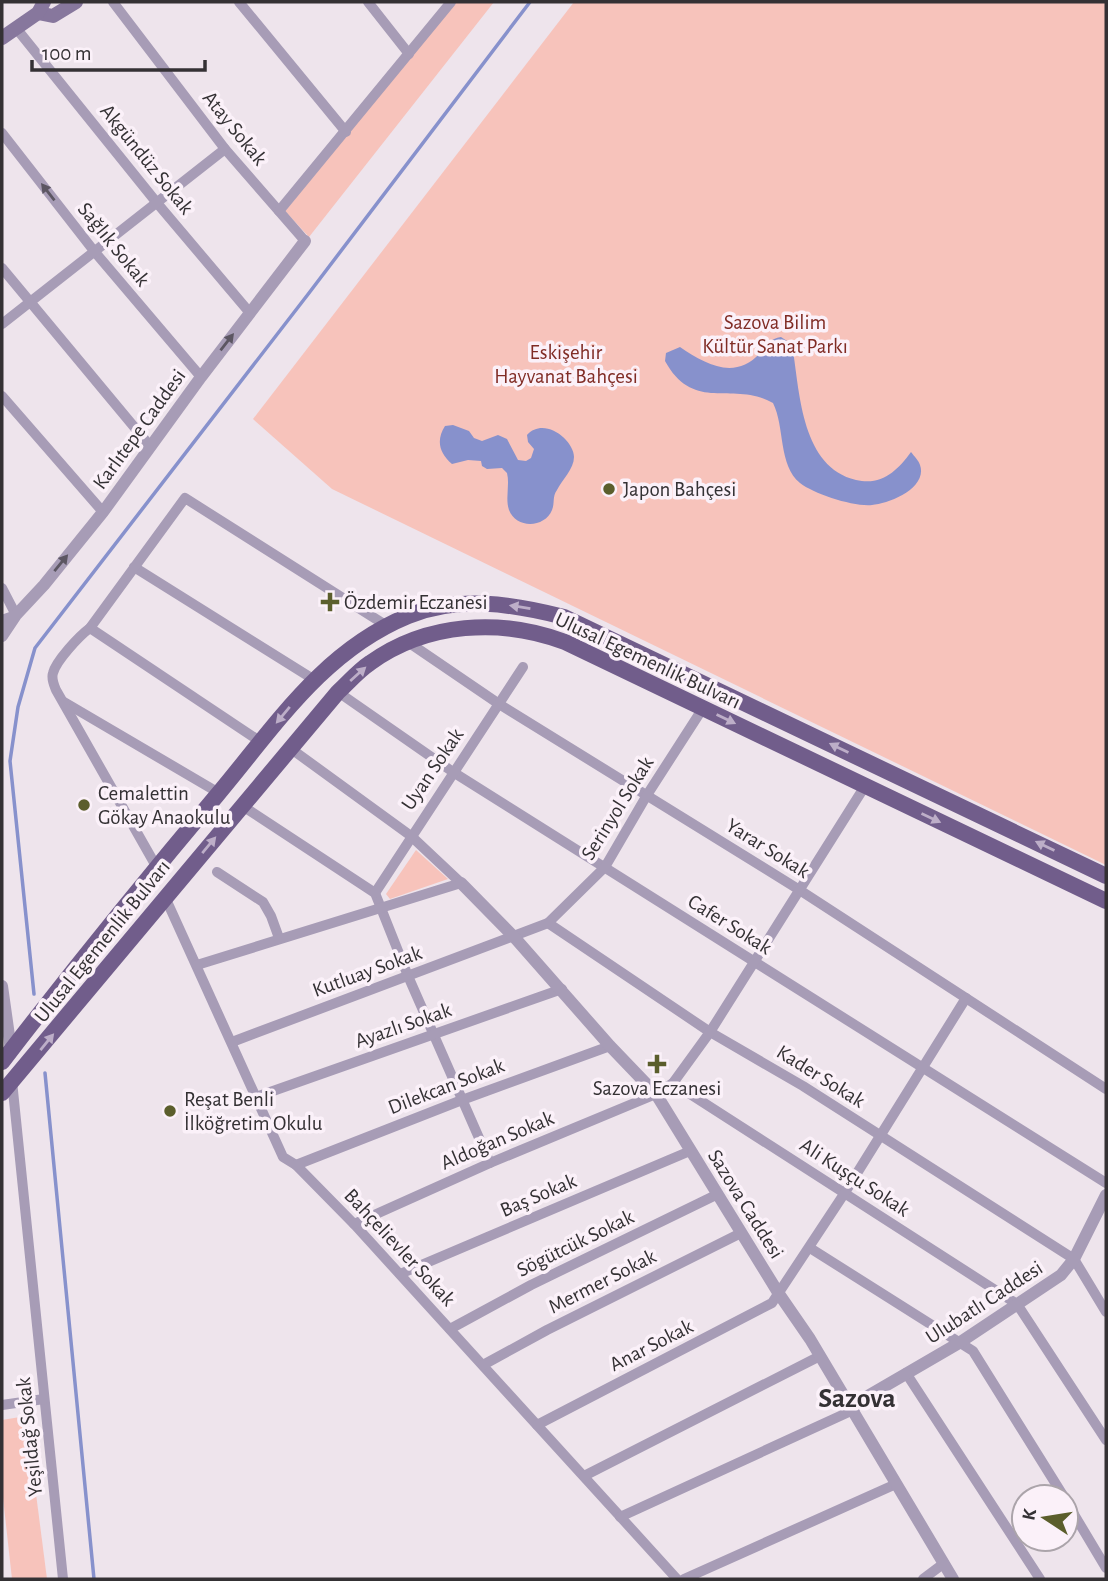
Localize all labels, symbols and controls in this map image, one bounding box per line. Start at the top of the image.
scale bar [32,28,205,72]
text: 100 m [42,43,92,64]
street label: Atay Sokak [199,87,271,170]
street label: Akgündüz Sokak [96,100,197,219]
one-way arrow [41,184,56,201]
street label: Sağlık Sokak [74,198,154,290]
park label: Sazova Bilim Kültür Sanat Parkı [702,312,848,357]
one-way arrow [220,334,235,352]
park label: Eskişehir Hayvanat Bahçesi [494,342,638,387]
street label: Karlıtepe Caddesi [89,365,190,493]
place label: Japon Bahçesi [623,479,736,500]
marker: Japon Bahçesi [601,481,617,497]
one-way arrow [54,555,69,573]
place label: Özdemir Eczanesi [344,591,488,613]
marker: Özdemir Eczanesi [322,594,338,610]
one-way arrow [509,601,531,612]
street label: Ulusal Egemenlik Bulvarı [552,608,744,713]
one-way arrow [349,666,366,682]
one-way arrow [275,706,290,724]
one-way arrow [716,714,736,725]
street label: Uyan Sokak [397,724,468,814]
one-way arrow [829,743,849,754]
street label: Serinyol Sokak [577,753,658,864]
place label: Cemalettin Gökay Anaokulu [98,783,231,828]
marker: Cemalettin Gökay Anaokulu [76,797,92,813]
one-way arrow [921,812,941,823]
street label: Yarar Sokak [722,815,813,882]
one-way arrow [201,836,216,853]
one-way arrow [1035,841,1055,852]
street label: Ulusal Egemenlik Bulvarı [31,856,174,1026]
street label: Cafer Sokak [684,890,776,959]
street label: Kutluay Sokak [310,942,425,1001]
street label: Ayazlı Sokak [352,999,455,1052]
one-way arrow [39,1033,54,1051]
street label: Kader Sokak [773,1041,869,1112]
street label: Dilekcan Sokak [385,1055,508,1118]
marker: Sazova Eczanesi [649,1056,665,1072]
place label: Sazova Eczanesi [593,1078,721,1099]
place label: Reşat Benli İlköğretim Okulu [184,1089,323,1134]
marker: Reşat Benli İlköğretim Okulu [162,1103,178,1119]
street label: Aldoğan Sokak [438,1107,557,1174]
street label: Ali Kuşçu Sokak [796,1134,914,1221]
street label: Sazova Caddesi [704,1146,787,1262]
street label: Baş Sokak [497,1170,580,1221]
street label: Bahçelievler Sokak [340,1185,459,1310]
street label: Sögütcük Sokak [513,1206,637,1281]
street label: Mermer Sokak [545,1245,660,1317]
street label: Ulubatlı Caddesi [922,1257,1047,1348]
street label: Anar Sokak [606,1315,697,1375]
street label: Yeşildağ Sokak [13,1376,46,1498]
district label: Sazova [818,1385,896,1413]
north arrow [1010,1483,1080,1553]
text: K [1019,1506,1040,1522]

